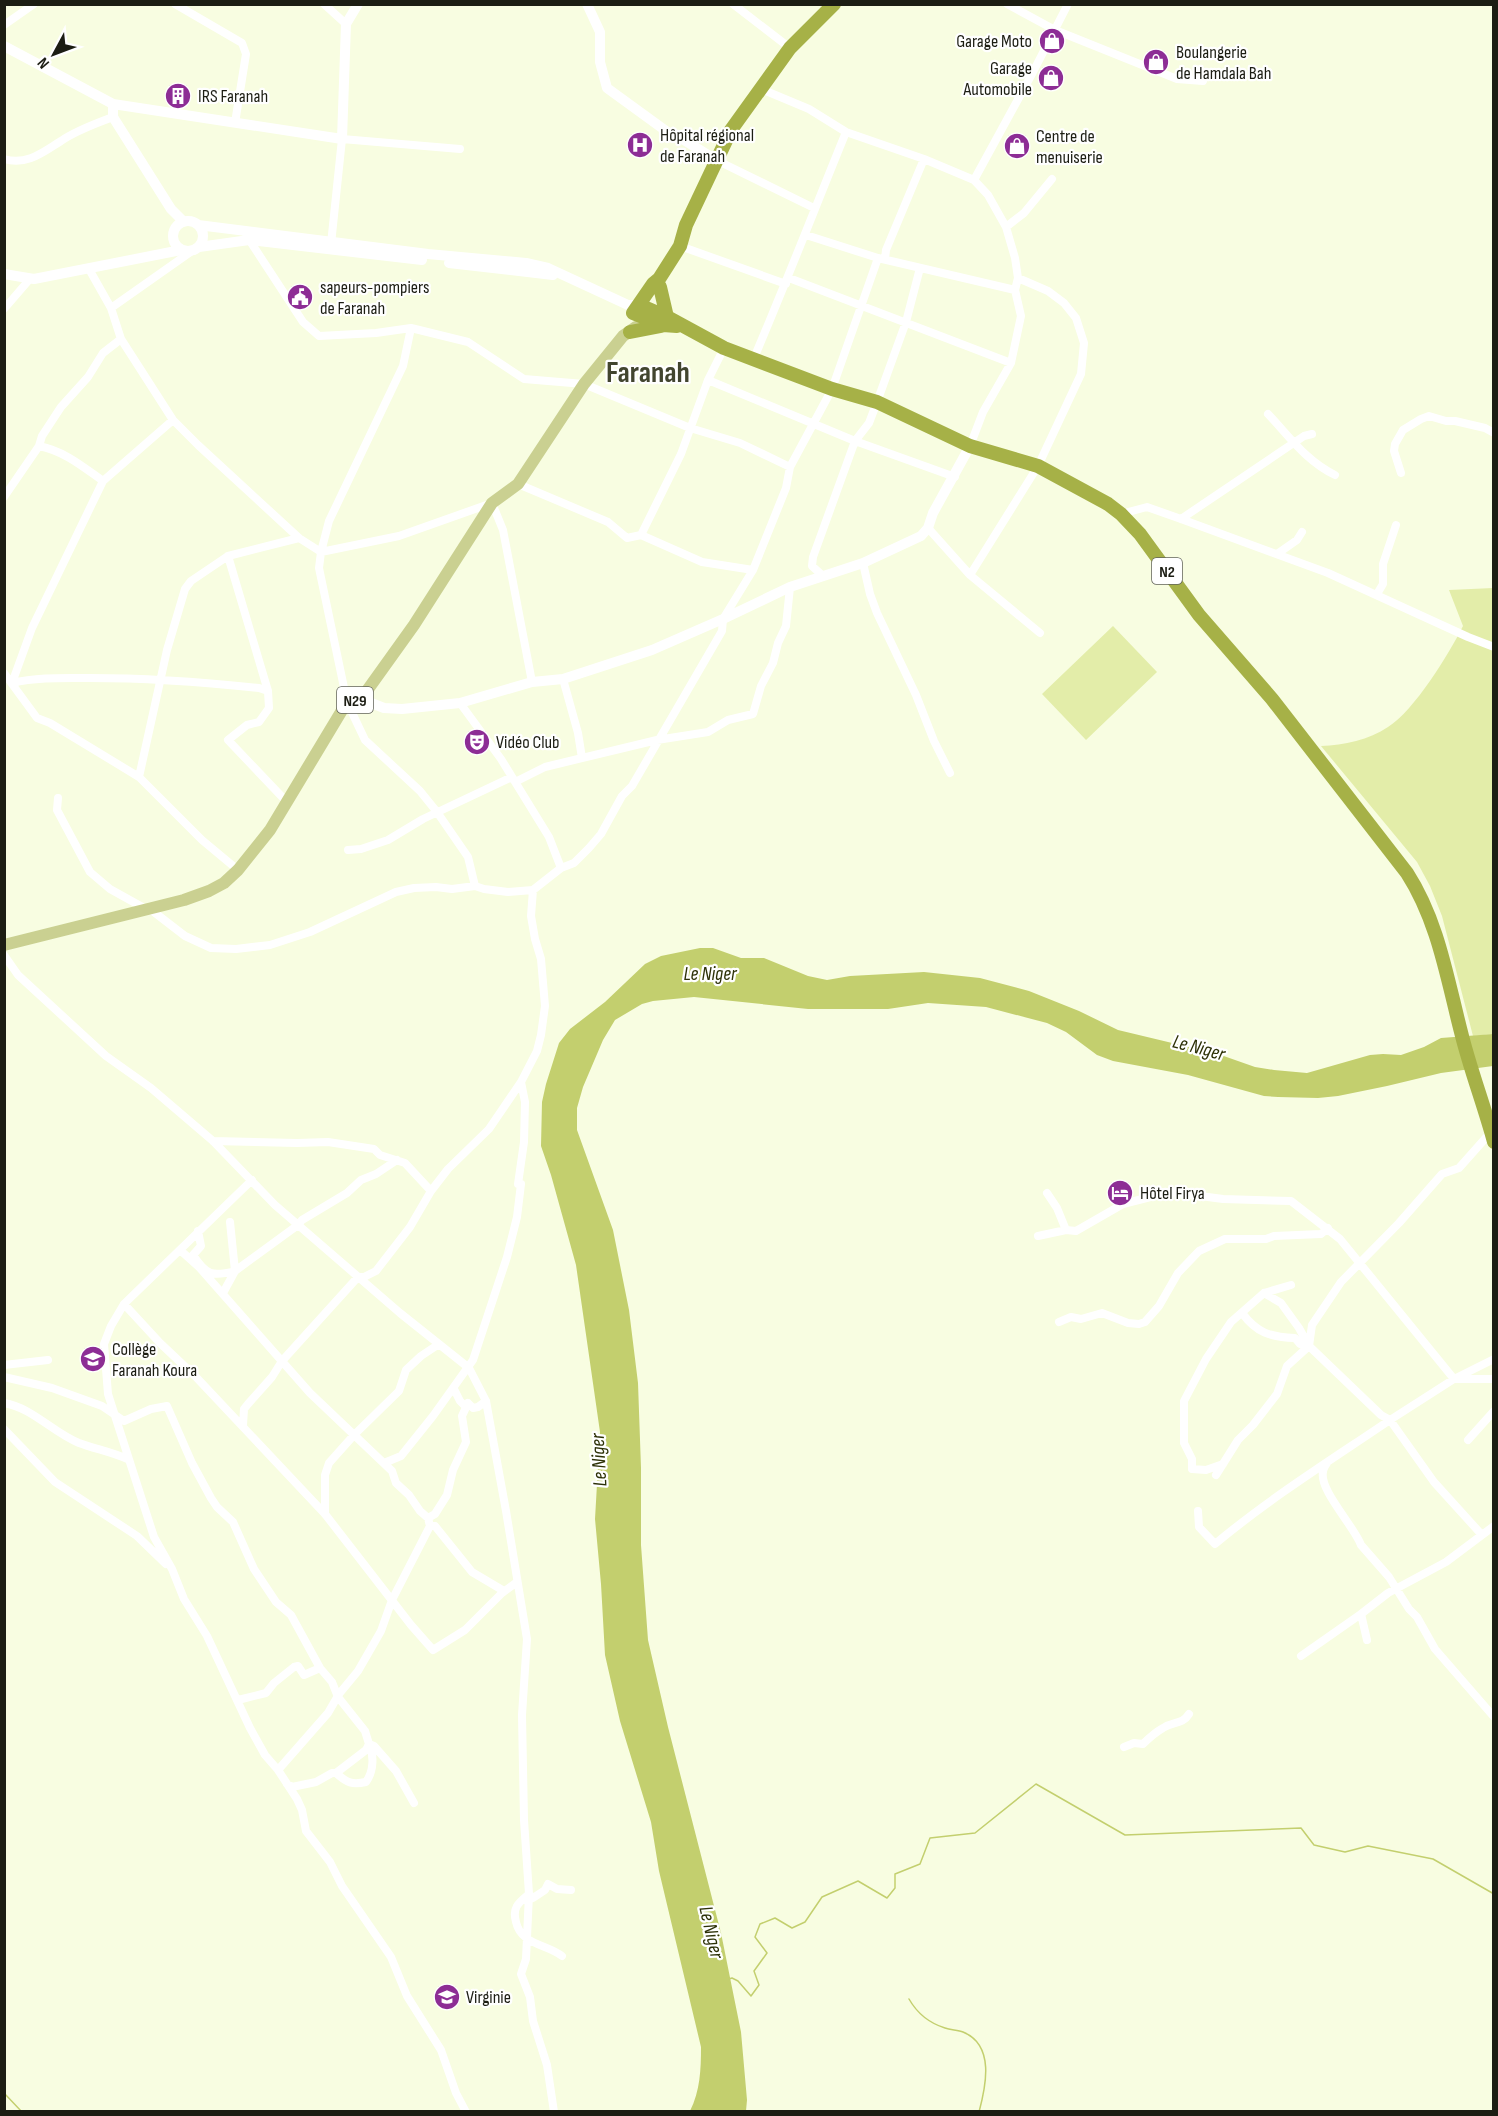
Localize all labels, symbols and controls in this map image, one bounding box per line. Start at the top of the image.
north arrow [24,24,84,84]
shop icon: Garage Moto [1037,26,1067,56]
place label: Garage Moto [956,31,1032,52]
place label: Boulangerie de Hamdala Bah [1176,42,1272,84]
shop icon: Boulangerie de Hamdala Bah [1141,47,1171,77]
text: N [34,53,54,72]
place label: Garage Automobile [963,58,1032,100]
shop icon: Garage Automobile [1036,63,1066,93]
building icon: IRS Faranah [163,81,193,111]
place label: IRS Faranah [198,86,268,107]
place label: Hôpital régional de Faranah [660,125,754,167]
place label: Centre de menuiserie [1036,126,1103,168]
hospital icon: Hôpital régional de Faranah [625,130,655,160]
shop icon: Centre de menuiserie [1002,131,1032,161]
place label: sapeurs-pompiers de Faranah [320,277,429,319]
public building icon: sapeurs-pompiers de Faranah [285,282,315,312]
district label: Faranah [606,355,690,391]
road number: N2 [1152,558,1182,584]
road number: N29 [337,687,373,713]
theatre icon: Vidéo Club [462,727,492,757]
place label: Vidéo Club [496,732,560,753]
water label: Le Niger [683,962,738,986]
water label: Le Niger [1170,1029,1229,1067]
hotel icon: Hôtel Firya [1105,1178,1135,1208]
place label: Hôtel Firya [1140,1183,1205,1204]
place label: Collège Faranah Koura [112,1339,197,1381]
school or university icon: Collège Faranah Koura [78,1344,108,1374]
water label: Le Niger [586,1431,612,1487]
water label: Le Niger [693,1904,729,1962]
school or university icon: Virginie [432,1982,462,2012]
place label: Virginie [466,1987,511,2008]

